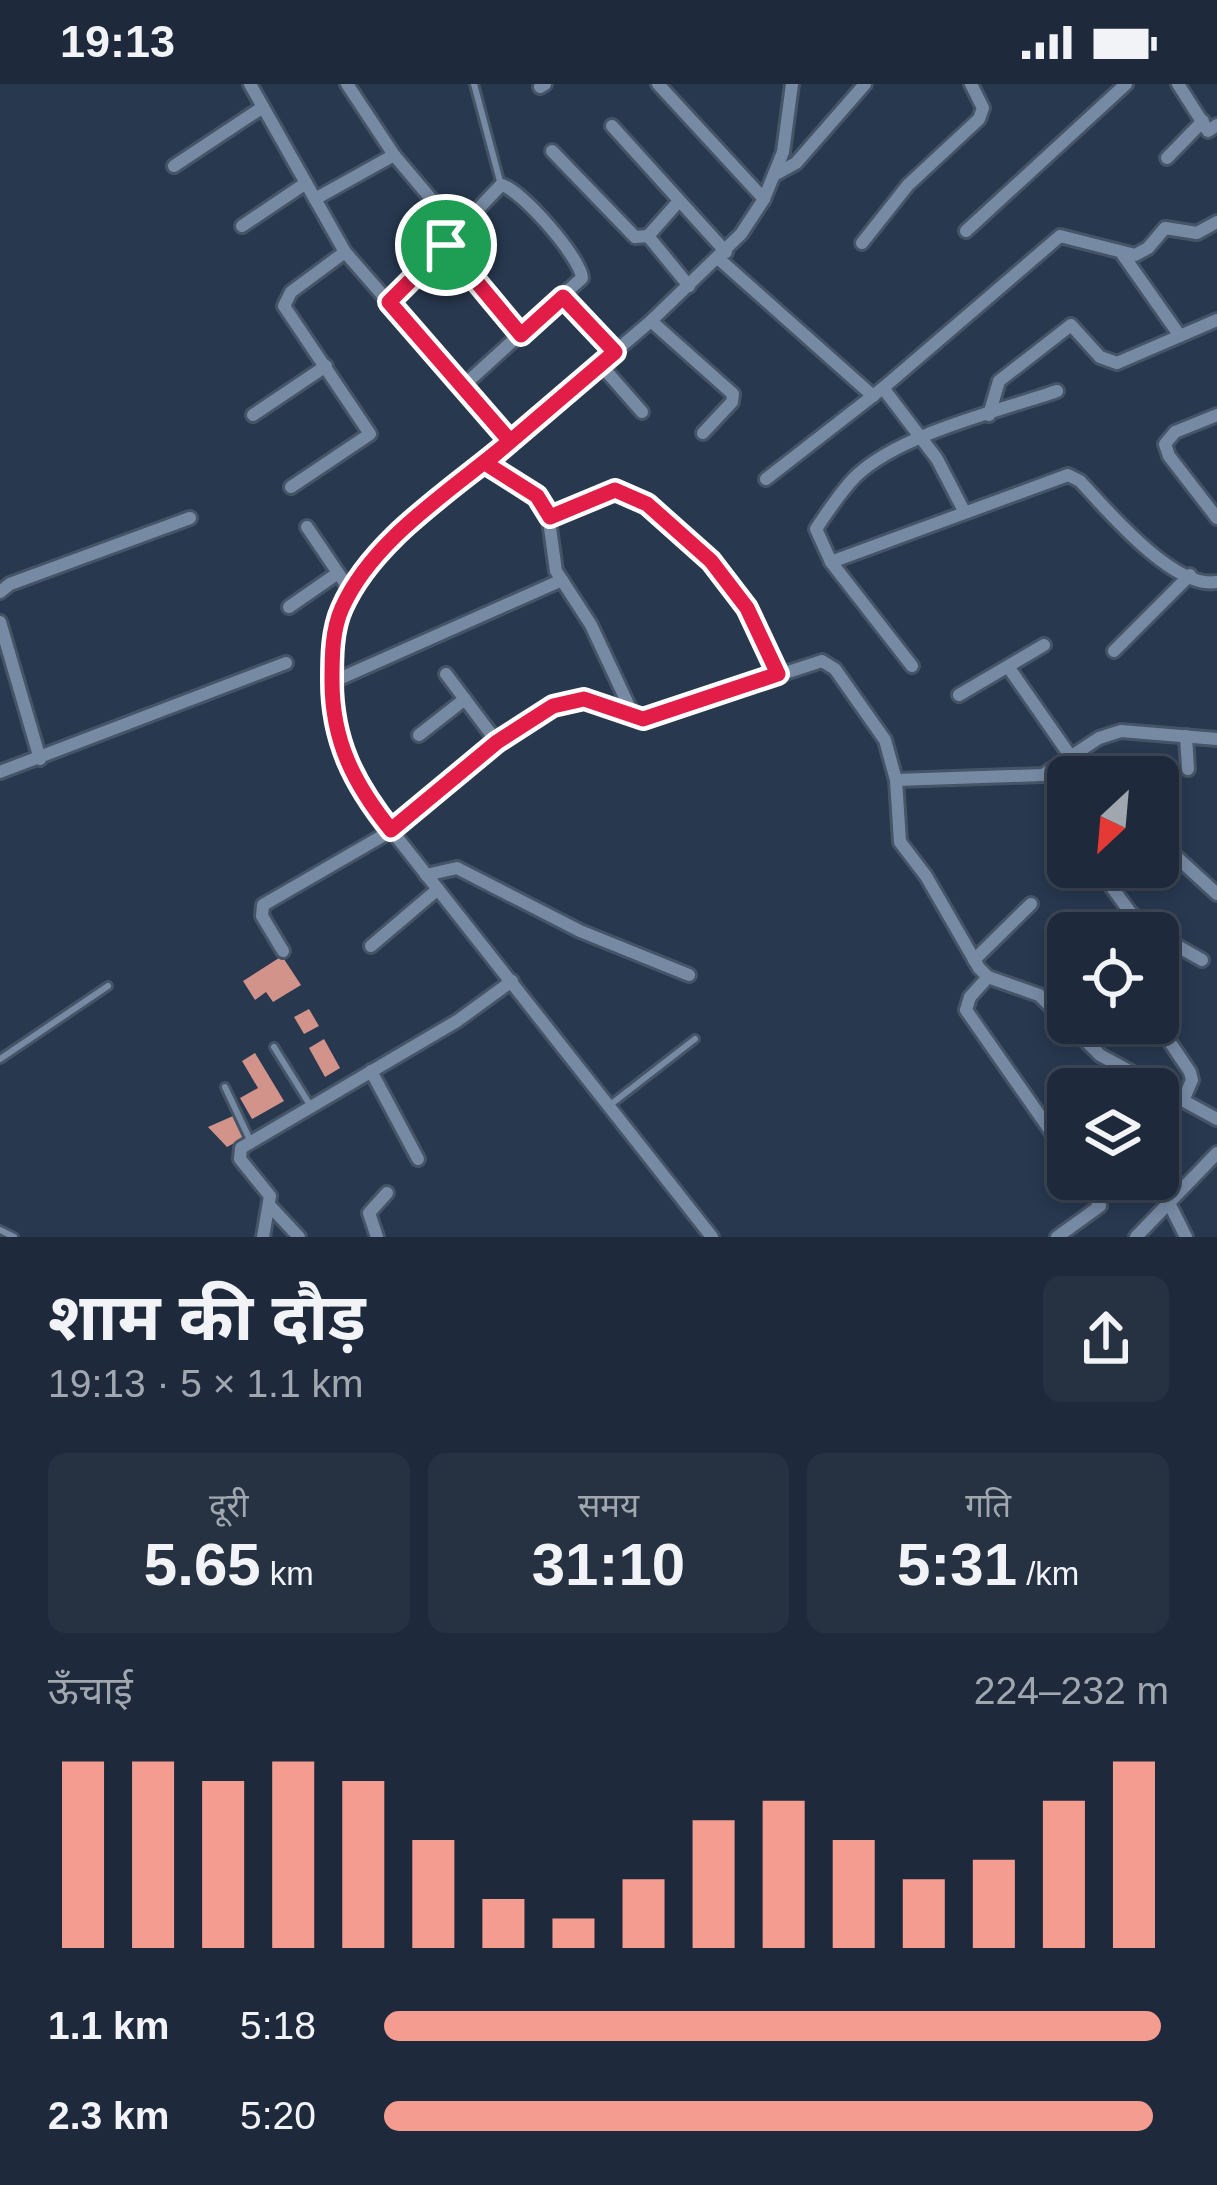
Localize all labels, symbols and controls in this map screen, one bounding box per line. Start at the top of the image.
text: 19:13 [60,16,175,67]
pin [395,194,497,296]
icon: arrive [413,212,479,278]
north arrow [1047,756,1179,888]
map controls [1047,756,1179,1200]
button: locate [1047,912,1179,1044]
button: layers [1047,1068,1179,1200]
button: share [1043,1276,1169,1402]
text: शाम की दौड़ [48,1280,366,1354]
text: 19:13 · 5 × 1.1 km [48,1362,363,1405]
text: दूरी [209,1487,249,1524]
text: समय [578,1487,639,1524]
text: गति [965,1487,1011,1524]
text: 5.65 [144,1531,261,1598]
text: 31:10 [532,1531,685,1598]
text: 5:31 [897,1531,1017,1598]
text: km [261,1555,314,1592]
text: /km [1017,1555,1079,1592]
text: ऊँचाई [48,1669,133,1712]
text: 224–232 m [974,1669,1169,1712]
text: 1.1 km [48,2004,169,2047]
text: 5:18 [240,2004,316,2047]
text: 2.3 km [48,2094,169,2137]
text: 5:20 [240,2094,316,2137]

